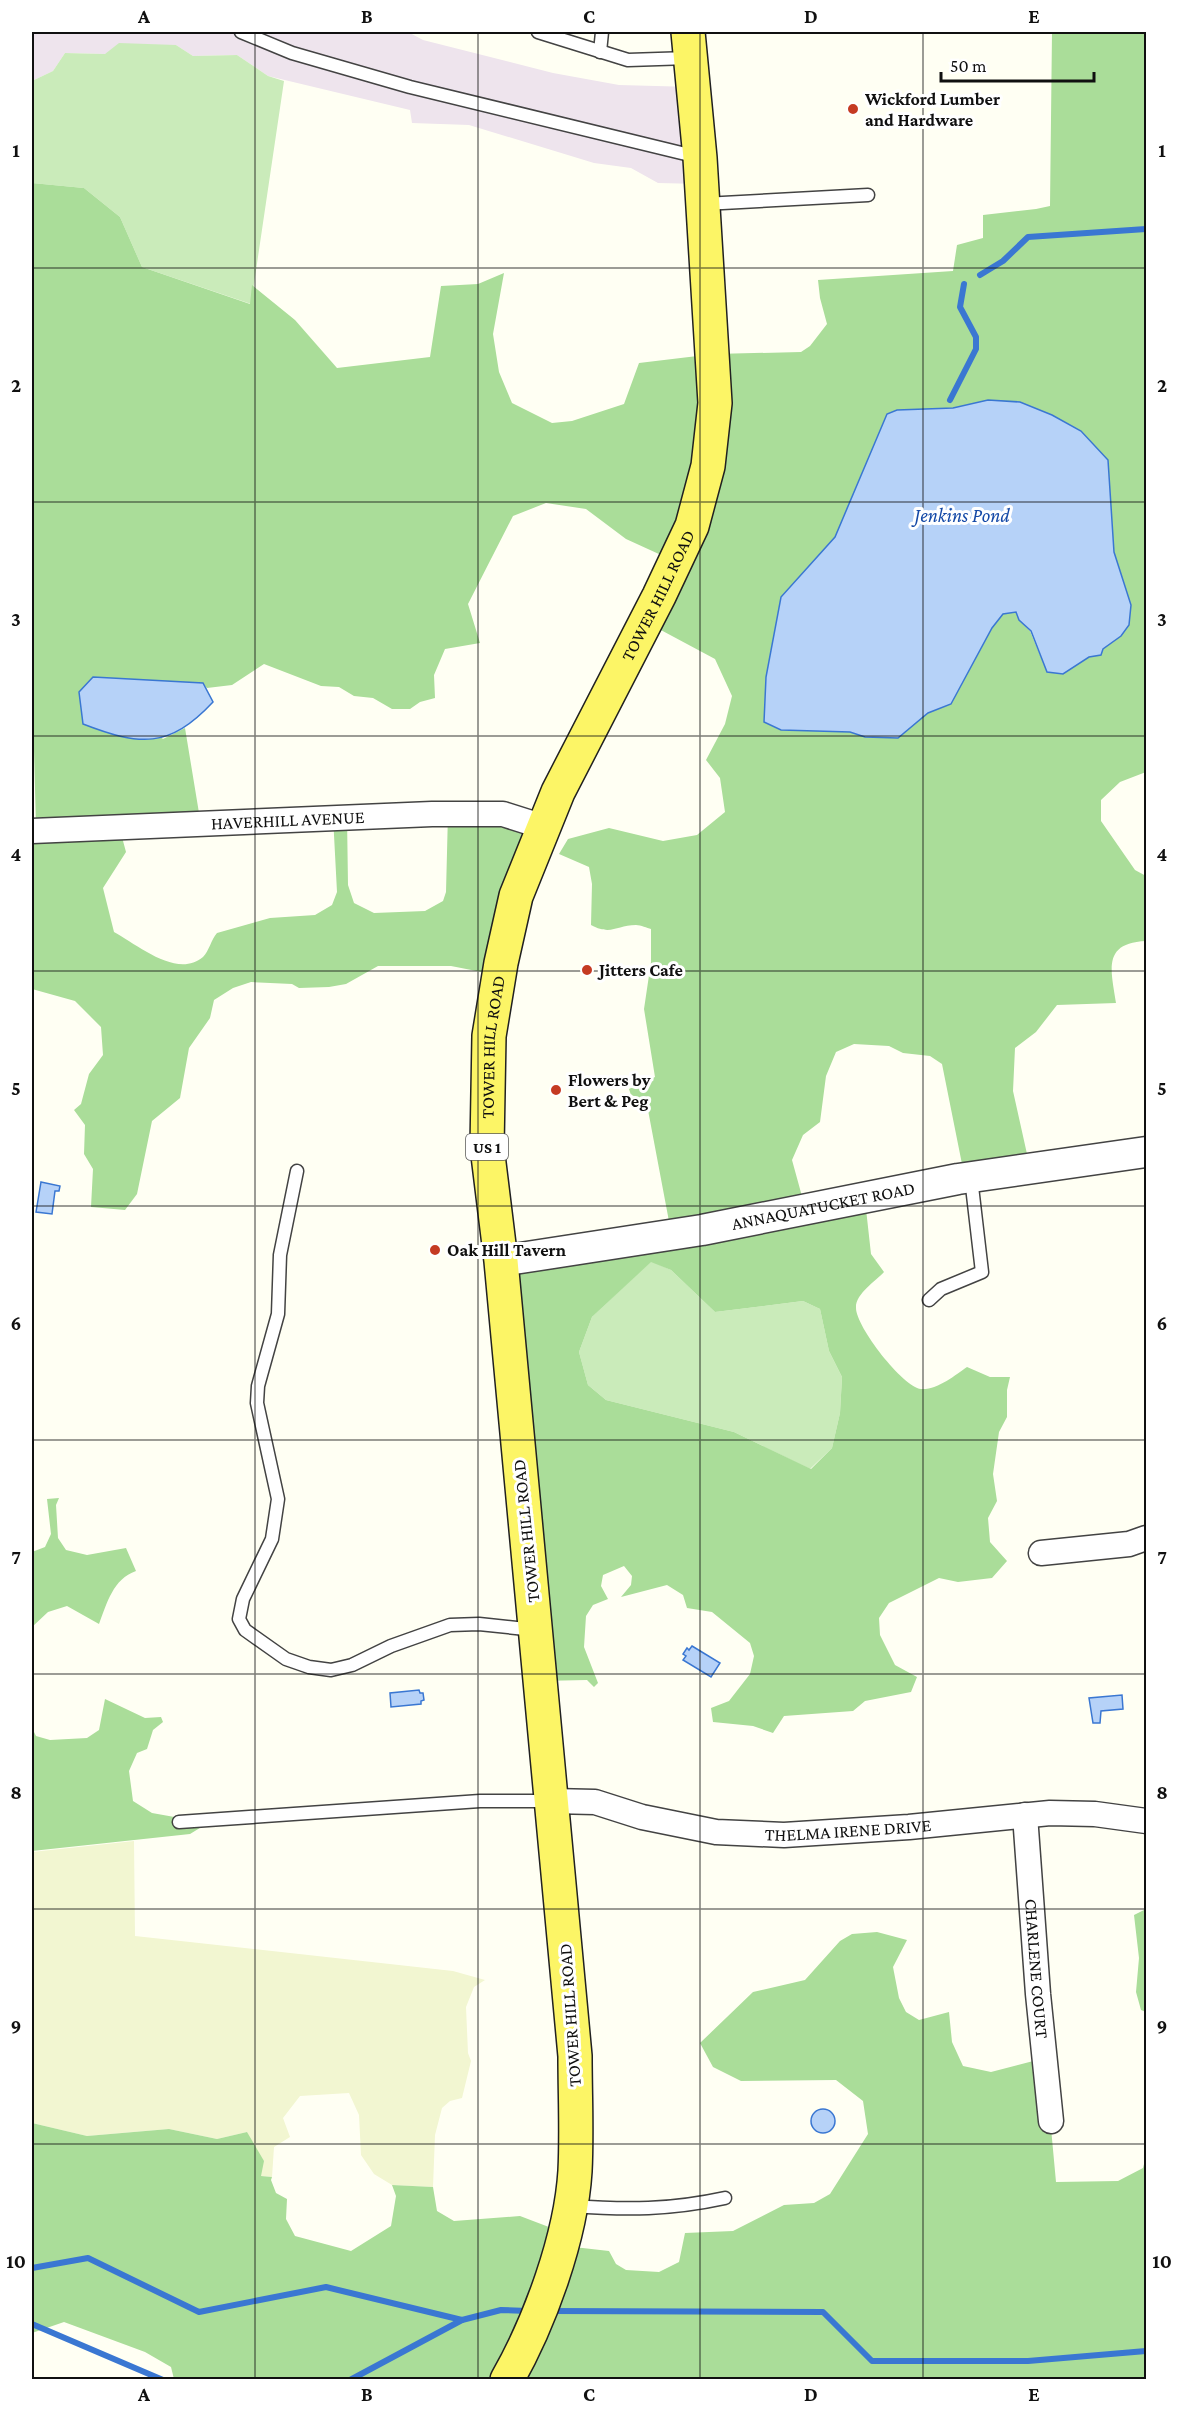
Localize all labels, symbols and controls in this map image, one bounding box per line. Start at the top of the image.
text: A [137,5,151,27]
text: B [361,5,373,27]
text: C [583,5,595,27]
text: D [804,5,818,27]
text: E [1028,5,1040,27]
scale bar [941,45,1094,83]
text: 50 m [950,56,987,76]
place label: Wickford Lumber and Hardware [864,89,1000,130]
marker: Wickford Lumber and Hardware [846,102,860,116]
text: 1 [12,139,20,161]
text: 1 [1158,139,1166,161]
text: 2 [11,374,21,396]
text: 2 [1157,374,1167,396]
water label: Jenkins Pond [911,504,1010,527]
street label: TOWER HILL ROAD [617,527,699,664]
text: 3 [11,608,21,630]
text: 3 [1157,608,1167,630]
street label: HAVERHILL AVENUE [211,807,365,833]
text: 4 [11,843,22,865]
text: 4 [1157,843,1168,865]
place label: Jitters Cafe [597,960,683,980]
marker: Jitters Cafe [580,963,594,977]
street label: TOWER HILL ROAD [478,974,509,1119]
place label: Flowers by Bert & Peg [568,1070,651,1111]
text: 5 [11,1077,21,1099]
text: 5 [1157,1077,1167,1099]
marker: Flowers by Bert & Peg [549,1083,563,1097]
road number: US 1 [466,1134,508,1160]
street label: ANNAQUATUCKET ROAD [730,1178,917,1234]
place label: Oak Hill Tavern [447,1240,567,1260]
marker: Oak Hill Tavern [428,1243,442,1257]
text: 6 [11,1312,21,1334]
text: 6 [1157,1312,1167,1334]
street label: TOWER HILL ROAD [509,1459,543,1603]
text: 7 [11,1546,21,1568]
text: 7 [1157,1546,1167,1568]
text: 8 [10,1781,22,1803]
text: 8 [1156,1781,1168,1803]
street label: THELMA IRENE DRIVE [764,1815,932,1845]
street label: CHARLENE COURT [1021,1898,1053,2040]
street label: TOWER HILL ROAD [555,1943,585,2087]
text: 9 [11,2015,21,2037]
text: 9 [1157,2015,1167,2037]
text: 10 [6,2250,26,2272]
text: 10 [1152,2250,1172,2272]
text: A [137,2383,151,2405]
text: B [361,2383,373,2405]
text: C [583,2383,595,2405]
text: D [804,2383,818,2405]
text: E [1028,2383,1040,2405]

